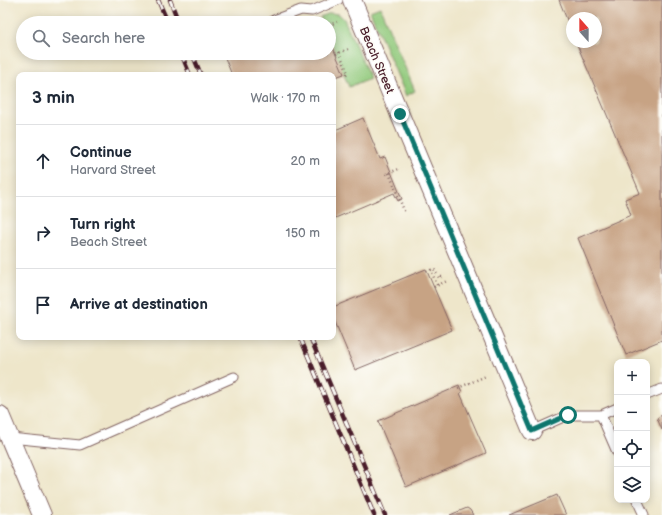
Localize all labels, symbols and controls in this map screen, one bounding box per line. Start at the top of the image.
north arrow [566,12,602,48]
search box [16,16,336,60]
street label: Beach Street [356,25,397,96]
icon: search [30,27,52,49]
text: Search here [62,29,145,48]
text: 3 min [32,88,75,108]
text: Walk · 170 m [250,90,320,106]
route end [391,105,409,123]
text: Continue [70,143,132,162]
icon: ahead [32,150,54,172]
text: 20 m [290,153,320,169]
text: Harvard Street [70,162,156,178]
text: Turn right [70,215,135,234]
icon: right [32,222,54,244]
text: 150 m [286,225,320,241]
text: Beach Street [70,234,147,250]
icon: arrive [32,294,54,316]
text: Arrive at destination [70,295,208,314]
map controls [614,359,650,503]
button: + [614,359,650,395]
button: − [614,395,650,431]
route start [559,406,577,424]
button: locate [614,431,650,467]
button: layers [614,467,650,503]

